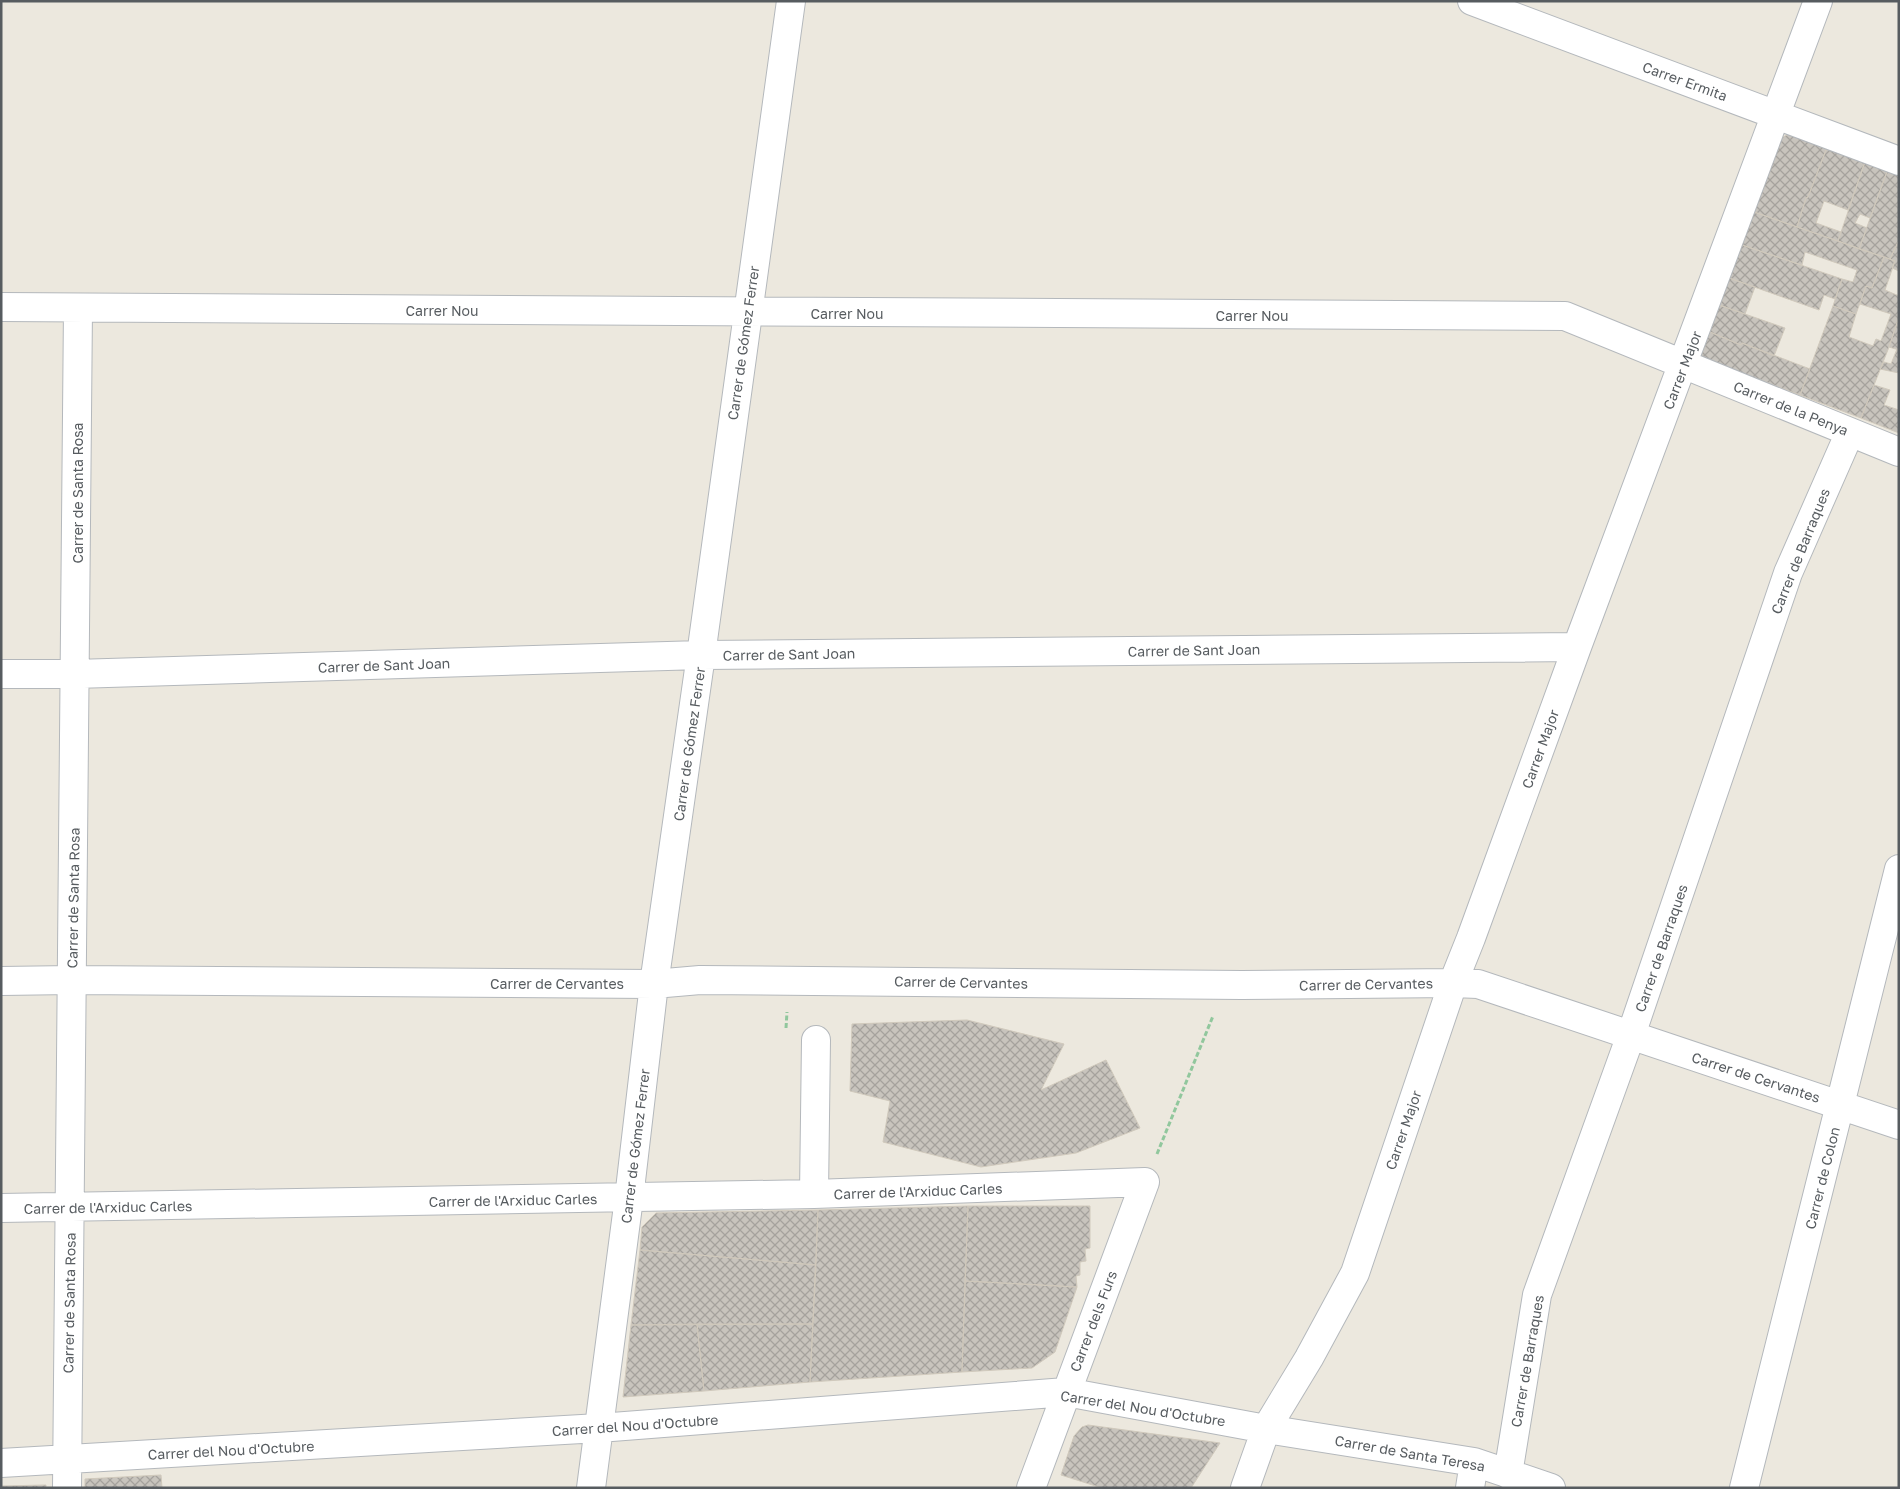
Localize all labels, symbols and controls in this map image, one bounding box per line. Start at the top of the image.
street label: Carrer Ermita [1640,58,1730,104]
street label: Carrer de Gómez Ferrer [724,264,762,421]
street label: Carrer Nou [406,302,478,319]
street label: Carrer Nou [811,305,883,322]
street label: Carrer Nou [1216,307,1288,324]
street label: Carrer Major [1659,328,1705,412]
street label: Carrer de la Penya [1731,377,1851,439]
street label: Carrer de Santa Rosa [69,423,86,563]
street label: Carrer de Barraques [1767,486,1833,616]
street label: Carrer de Sant Joan [1128,640,1260,660]
street label: Carrer de Sant Joan [723,644,855,664]
street label: Carrer de Sant Joan [317,654,451,676]
street label: Carrer de Gómez Ferrer [670,665,708,822]
street label: Carrer Major [1518,707,1562,791]
street label: Carrer de Santa Rosa [63,827,83,969]
street label: Carrer de Barraques [1631,882,1691,1014]
street label: Carrer de Cervantes [894,972,1028,992]
street label: Carrer de Cervantes [1299,974,1433,994]
street label: Carrer de Cervantes [490,975,624,992]
street label: Carrer de Cervantes [1690,1048,1822,1106]
street label: Carrer de Gómez Ferrer [617,1067,653,1224]
street label: Carrer Major [1381,1088,1425,1172]
street label: Carrer de Colon [1801,1125,1843,1231]
street label: Carrer de l'Arxiduc Carles [833,1180,1003,1202]
street label: Carrer de l'Arxiduc Carles [428,1190,598,1210]
street label: Carrer de l'Arxiduc Carles [23,1197,193,1217]
street label: Carrer de Santa Rosa [59,1232,79,1374]
street label: Carrer dels Furs [1066,1268,1120,1374]
street label: Carrer de Barraques [1507,1293,1547,1429]
street label: Carrer del Nou d'Octubre [1059,1387,1227,1429]
street label: Carrer del Nou d'Octubre [551,1411,719,1439]
street label: Carrer de Santa Teresa [1334,1431,1486,1475]
street label: Carrer del Nou d'Octubre [147,1437,315,1463]

